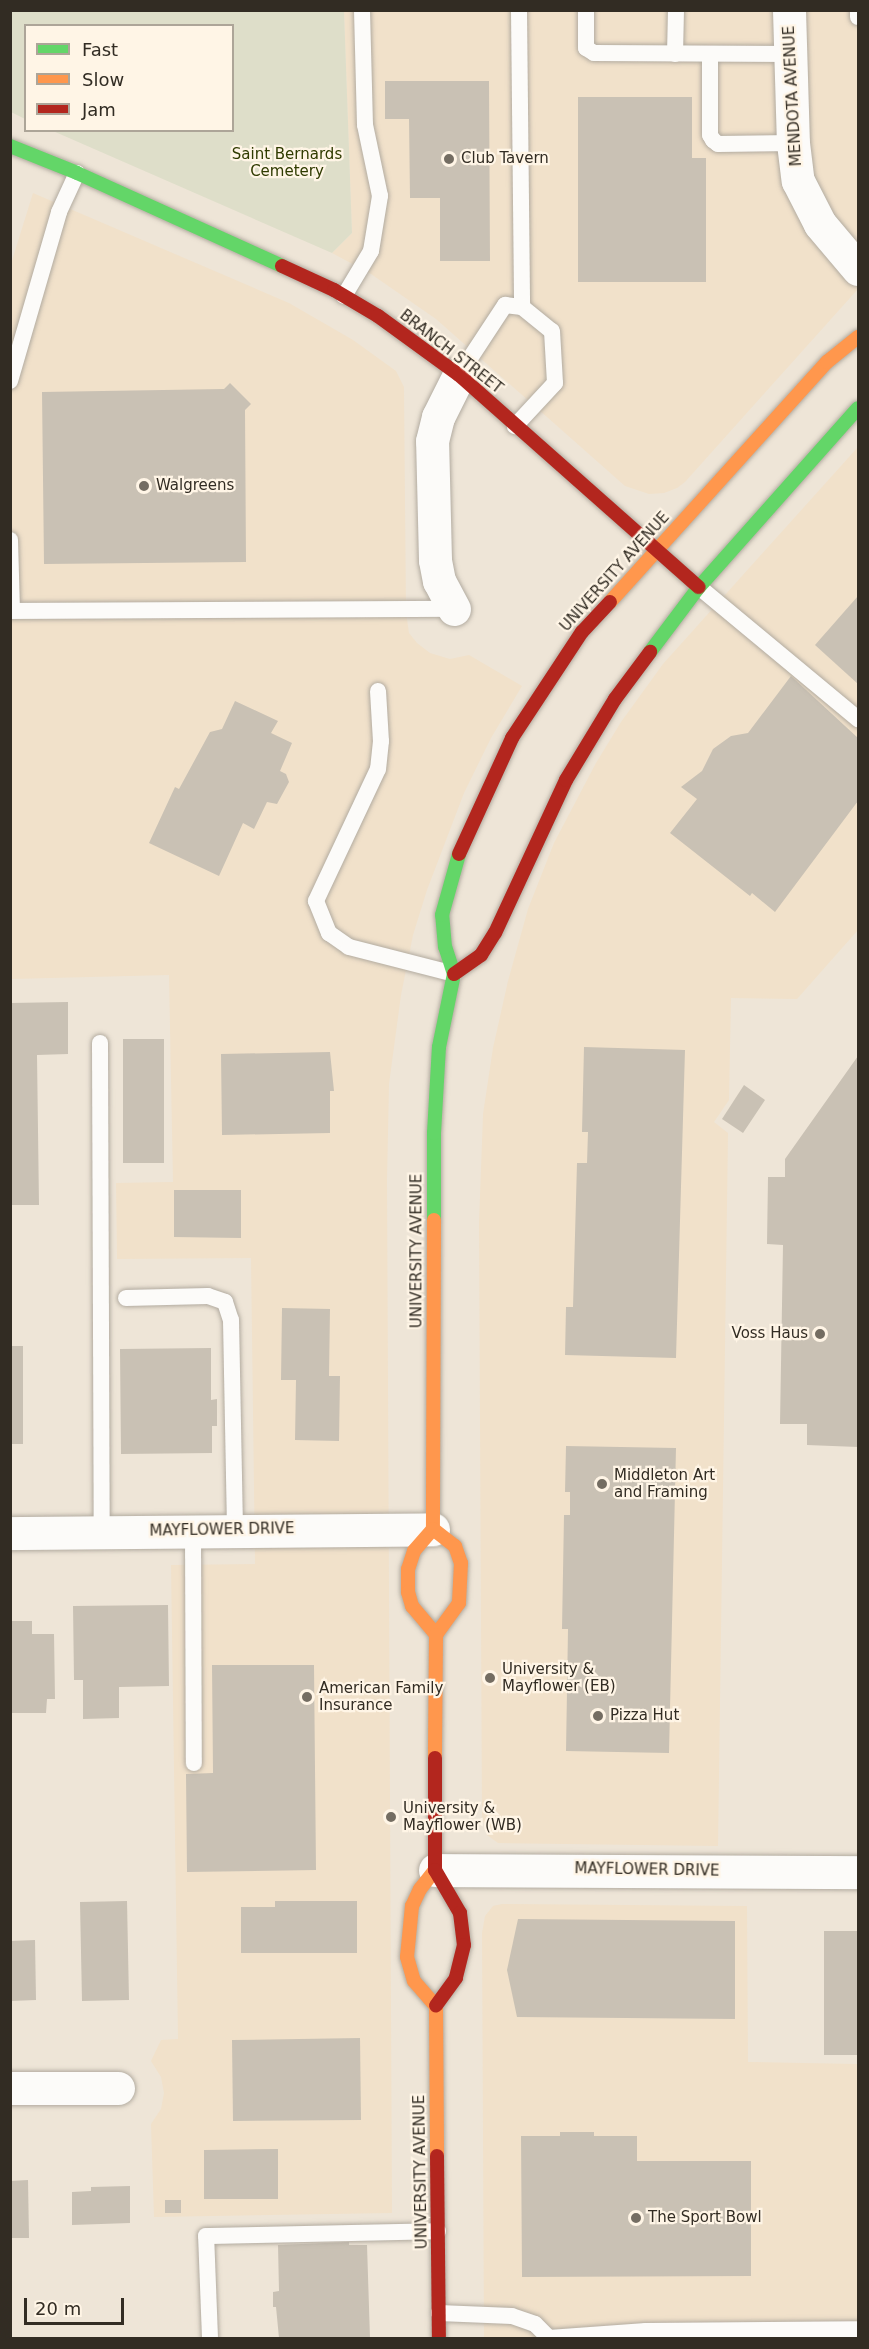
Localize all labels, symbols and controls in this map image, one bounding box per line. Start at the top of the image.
legend [24,24,234,132]
street label: MENDOTA AVENUE [780,25,806,167]
text: Fast [82,39,118,60]
text: Slow [82,69,124,90]
text: Jam [82,99,116,120]
park label: Saint Bernards Cemetery [232,145,342,180]
place label: Club Tavern [461,150,549,168]
marker: Club Tavern [442,152,456,166]
street label: BRANCH STREET [396,306,506,398]
place label: Walgreens [156,477,234,495]
marker: Walgreens [137,479,151,493]
street label: UNIVERSITY AVENUE [557,509,673,635]
street label: UNIVERSITY AVENUE [408,1174,426,1328]
place label: Voss Haus [732,1325,808,1343]
marker: Voss Haus [813,1327,827,1341]
place label: Middleton Art and Framing [614,1466,715,1501]
marker: Middleton Art and Framing [595,1477,609,1491]
street label: MAYFLOWER DRIVE [149,1520,295,1540]
place label: University & Mayflower (EB) [502,1660,616,1695]
marker: University & Mayflower (EB) [483,1671,497,1685]
place label: American Family Insurance [319,1679,443,1714]
marker: American Family Insurance [300,1690,314,1704]
place label: Pizza Hut [610,1707,679,1725]
marker: Pizza Hut [591,1709,605,1723]
place label: University & Mayflower (WB) [403,1799,522,1834]
marker: University & Mayflower (WB) [384,1810,398,1824]
street label: MAYFLOWER DRIVE [574,1860,720,1880]
street label: UNIVERSITY AVENUE [411,2095,431,2249]
place label: The Sport Bowl [648,2209,762,2227]
marker: The Sport Bowl [629,2211,643,2225]
scale bar [27,2286,128,2324]
text: 20 m [35,2298,81,2319]

